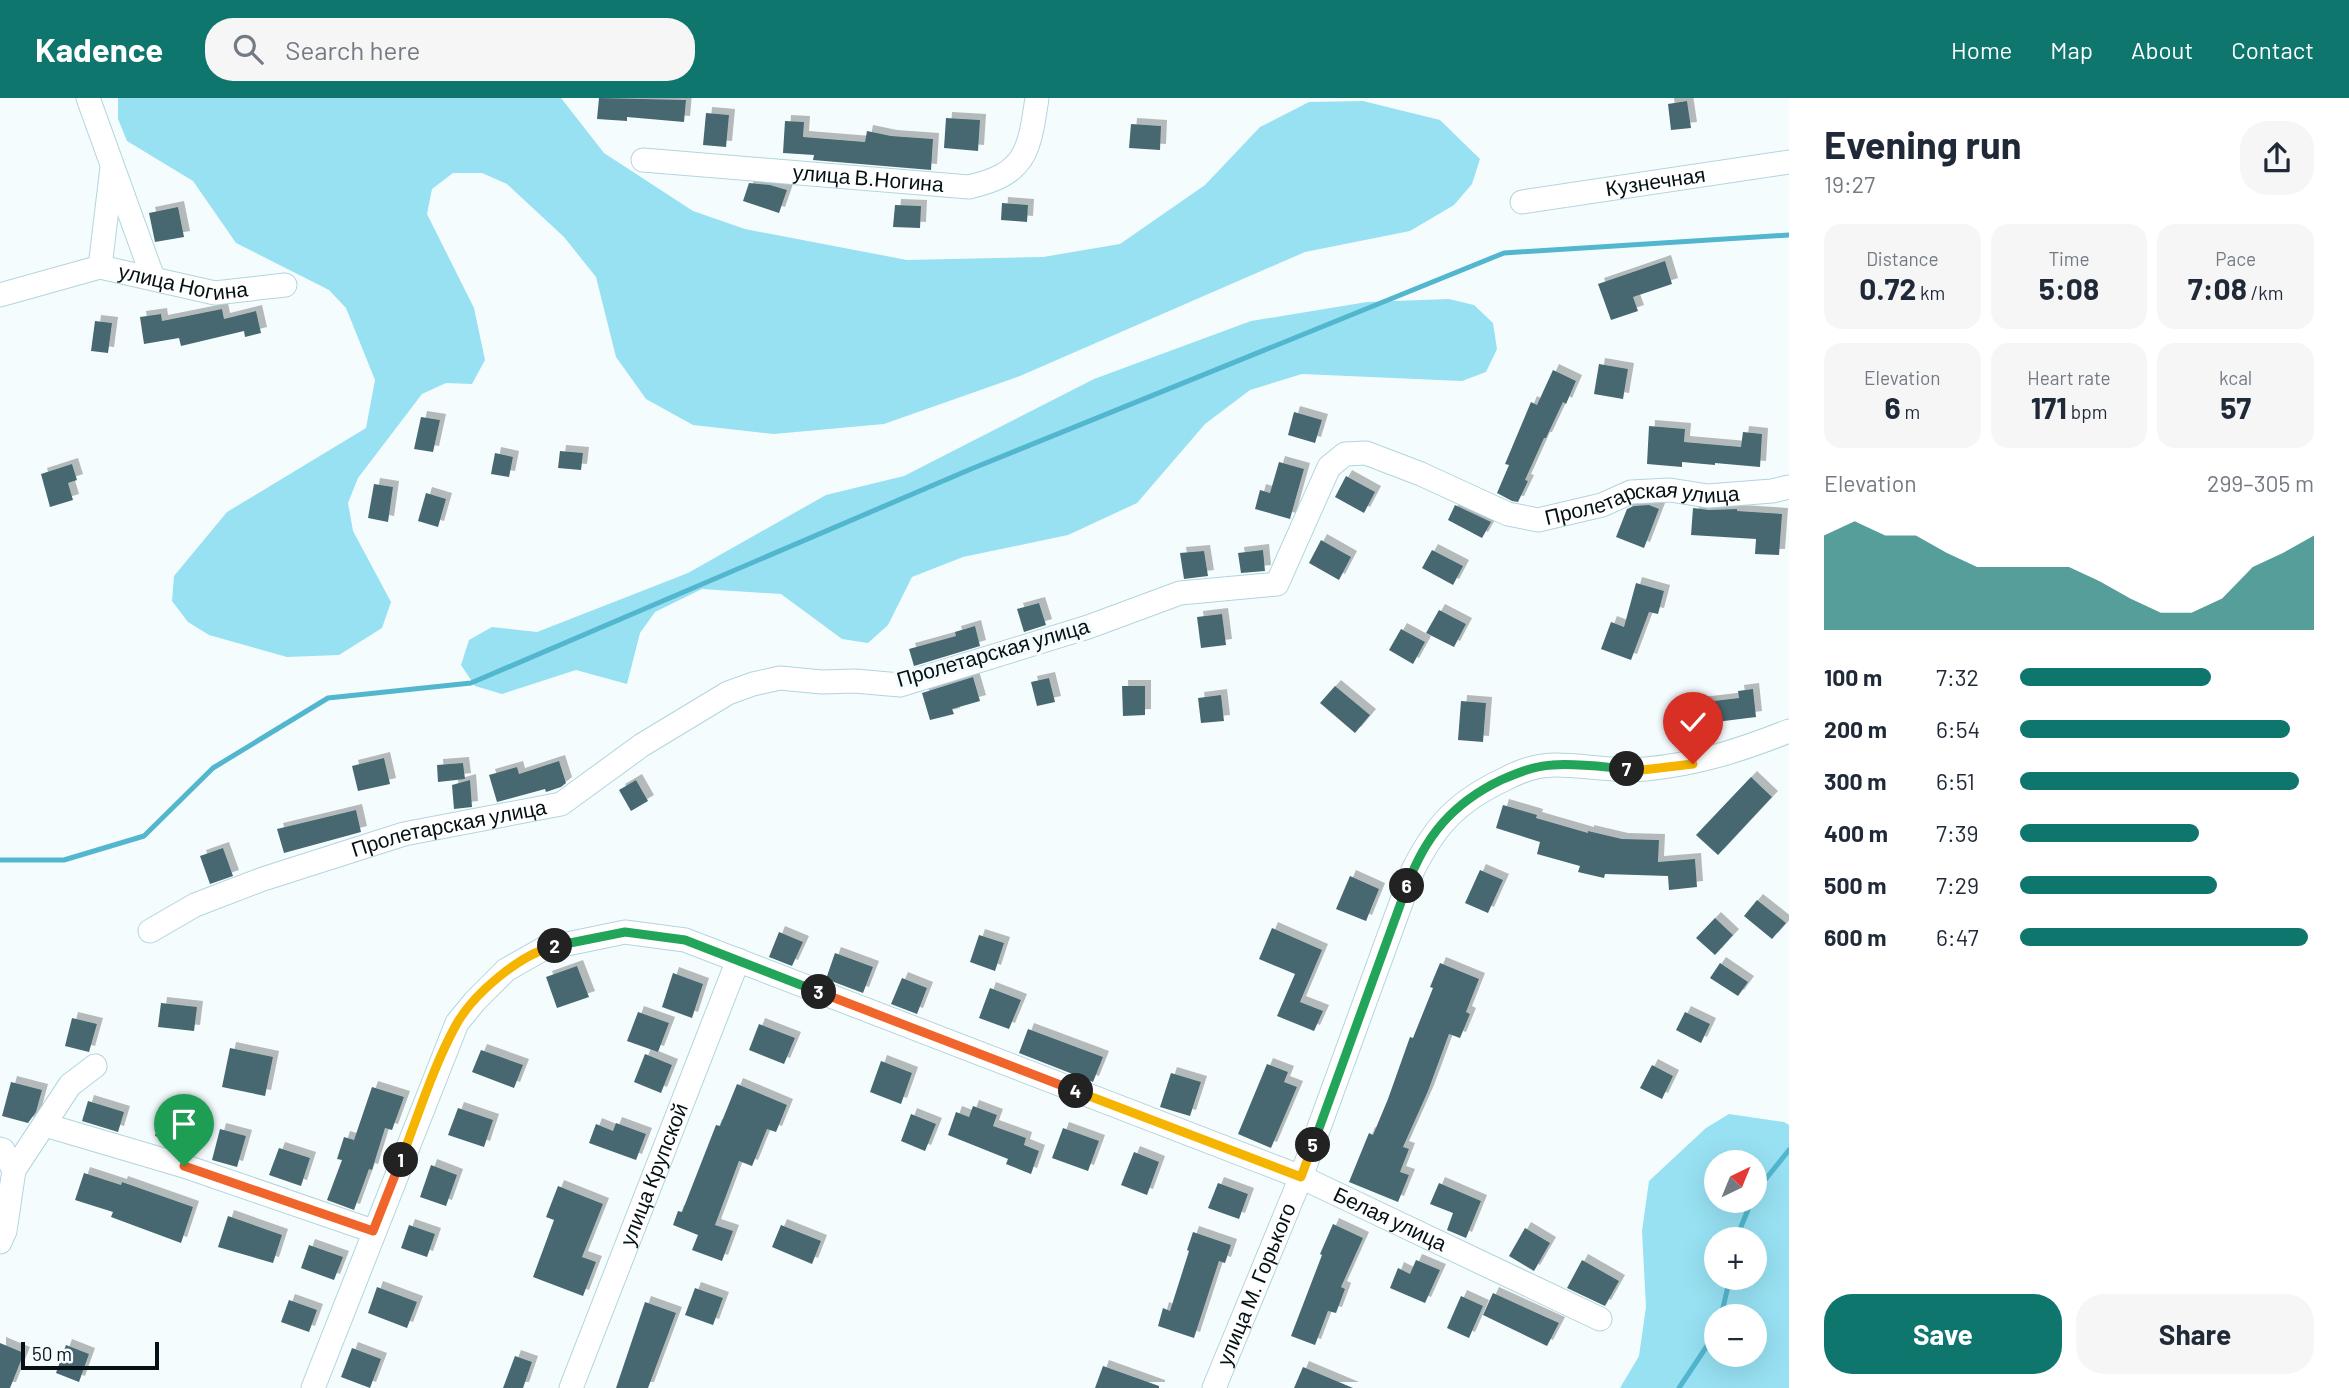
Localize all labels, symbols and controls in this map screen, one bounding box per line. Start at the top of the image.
search box [205,18,695,81]
text: Kadence [35,29,163,69]
icon: search [229,30,267,68]
text: Search here [285,34,420,65]
text: Home [1951,35,2012,64]
text: Map [2050,35,2093,64]
text: About [2131,35,2193,64]
text: Contact [2231,35,2314,64]
text: Evening run [1824,121,2022,167]
button: share [2240,121,2314,195]
street label: улица В.Ногина [792,158,945,196]
street label: Кузнечная [1604,161,1707,200]
text: 19:27 [1824,170,1875,198]
text: Distance [1866,247,1939,270]
text: Time [2048,247,2090,270]
text: Pace [2215,247,2256,270]
street label: улица Ногина [116,258,249,304]
text: 0.72 [1859,270,1916,306]
text: 5:08 [2039,270,2099,306]
text: 7:08 [2188,270,2247,306]
text: km [1916,281,1945,304]
text: /km [2247,281,2284,304]
text: Elevation [1864,366,1941,389]
text: Heart rate [2027,366,2111,389]
text: kcal [2219,366,2252,389]
text: 6 [1885,389,1901,425]
text: 171 [2031,389,2067,425]
text: 57 [2220,389,2251,425]
text: m [1901,400,1920,423]
text: bpm [2067,400,2107,423]
text: Elevation [1824,469,1917,497]
text: 299–305 m [2207,469,2314,497]
street label: Пролетарская улица [1542,476,1741,529]
street label: Пролетарская улица [893,612,1092,691]
text: 100 m [1824,663,1882,691]
text: 7:32 [1936,663,1979,691]
pin [1663,692,1723,764]
icon: check [1674,703,1712,741]
text: 200 m [1824,715,1887,743]
text: 6:54 [1936,715,1980,743]
pin: 7 [1610,752,1644,786]
text: 7 [1622,757,1631,780]
text: 300 m [1824,767,1886,795]
text: 6:51 [1936,767,1975,795]
street label: Пролетарская улица [348,793,549,861]
text: 400 m [1824,819,1888,847]
text: 7:39 [1936,819,1979,847]
pin: 6 [1390,868,1424,904]
text: 500 m [1824,871,1886,899]
text: 7:29 [1936,871,1979,899]
text: 6 [1401,874,1412,897]
text: 600 m [1824,923,1886,951]
text: 6:47 [1936,923,1979,951]
pin: 2 [538,928,572,964]
text: 2 [549,934,560,957]
pin: 3 [802,974,836,1010]
text: 3 [813,980,824,1003]
pin: 4 [1058,1074,1094,1108]
text: 4 [1070,1079,1081,1102]
pin [154,1094,214,1166]
street label: улица Крупской [614,1099,692,1249]
icon: arrive [165,1105,203,1143]
pin: 5 [1296,1128,1330,1162]
text: 5 [1307,1133,1318,1156]
pin: 1 [384,1142,418,1178]
text: 1 [397,1148,404,1171]
north arrow [1704,1150,1768,1213]
map controls [1704,1150,1767,1367]
street label: Белая улица [1330,1180,1451,1256]
street label: улица М. Горького [1211,1199,1300,1369]
button: + [1704,1227,1767,1290]
button: Save [1824,1294,2062,1374]
button: Share [2076,1294,2314,1374]
button: − [1704,1304,1767,1367]
scale bar [21,1339,159,1371]
text: 50 m [32,1342,72,1365]

